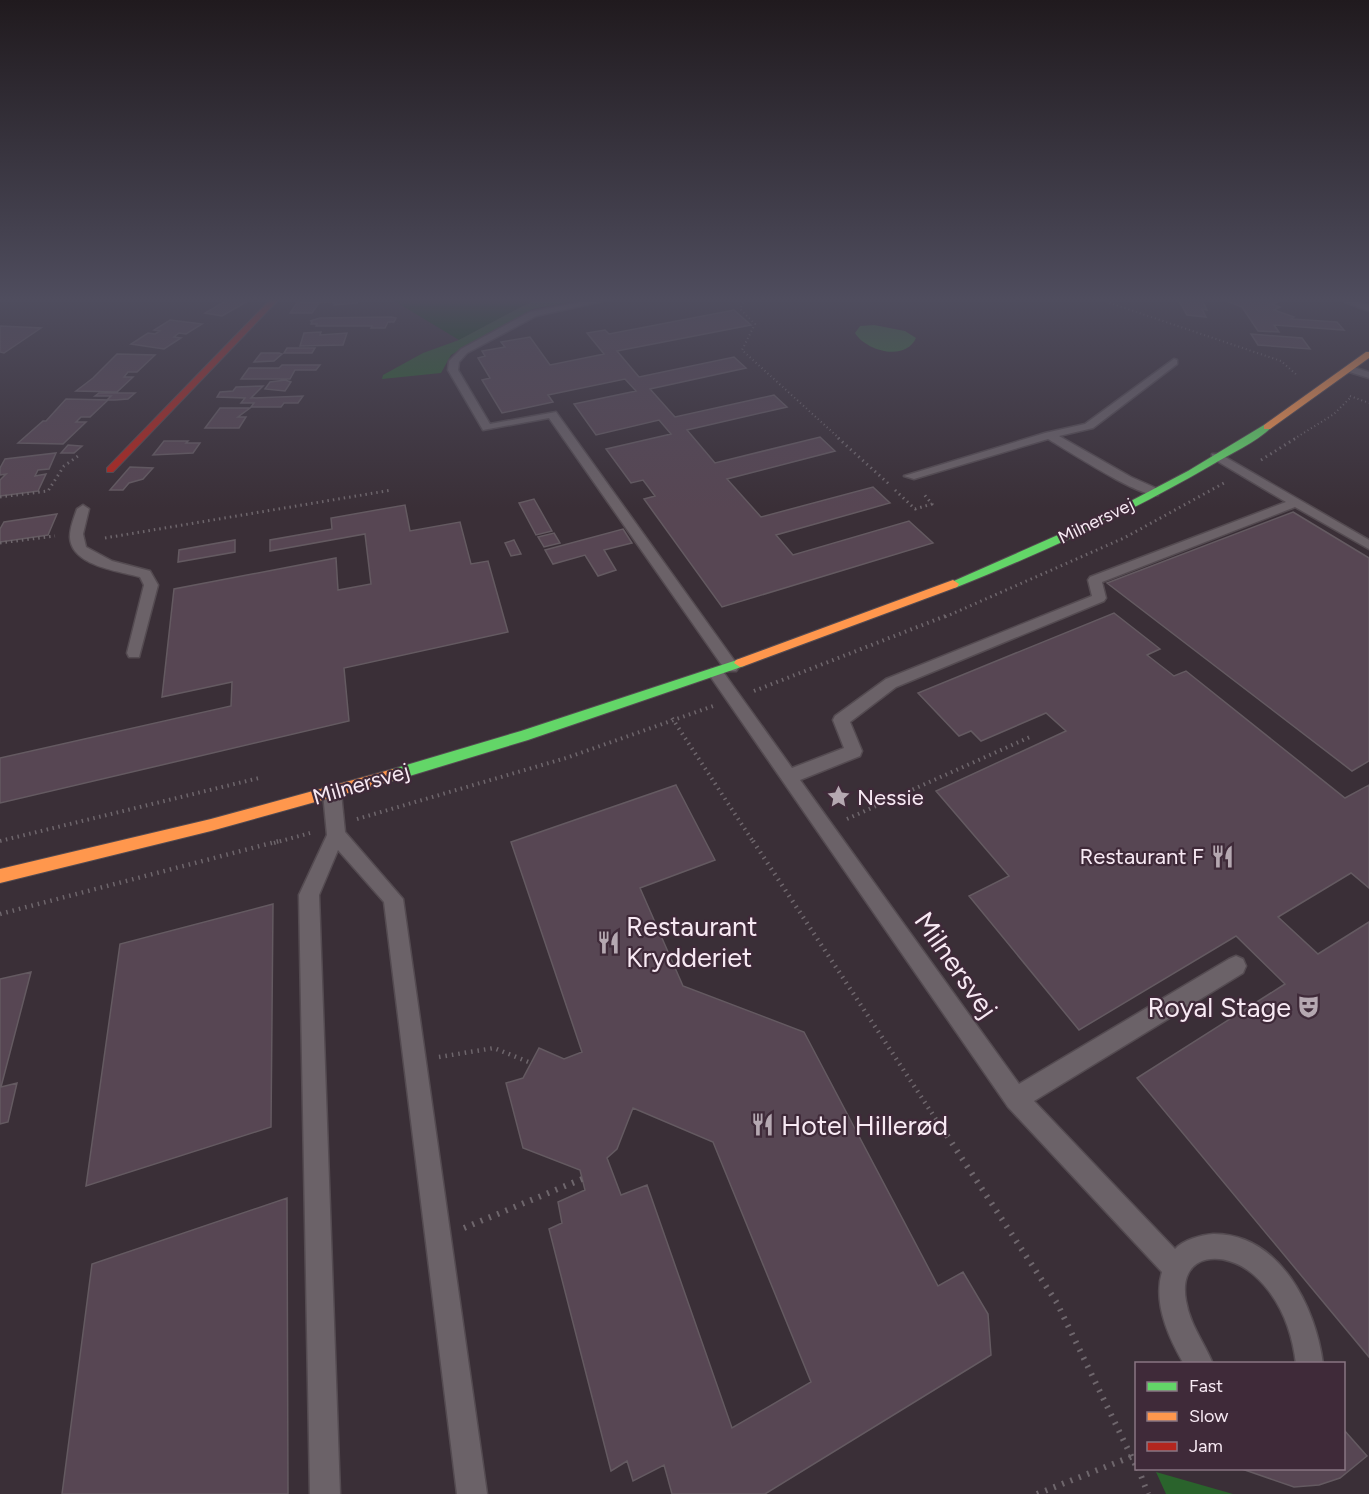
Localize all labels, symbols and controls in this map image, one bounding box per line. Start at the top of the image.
street label: Milnersvej [1055,493,1137,549]
street label: Milnersvej [309,757,413,811]
place icon: Nessie [826,784,852,810]
place label: Nessie [857,784,924,811]
place label: Restaurant F [1080,843,1204,870]
restaurant icon: Restaurant F [1209,843,1235,869]
street label: Milnersvej [907,905,1005,1025]
place label: Restaurant Krydderiet [626,910,757,974]
restaurant icon: Restaurant Krydderiet [595,929,621,955]
place label: Royal Stage [1147,991,1291,1024]
theatre icon: Royal Stage [1296,994,1322,1020]
place label: Hotel Hillerød [781,1109,948,1142]
restaurant icon: Hotel Hillerød [750,1112,776,1138]
legend [1135,1362,1345,1470]
text: Fast [1189,1375,1223,1397]
text: Slow [1189,1405,1228,1427]
text: Jam [1189,1435,1223,1457]

